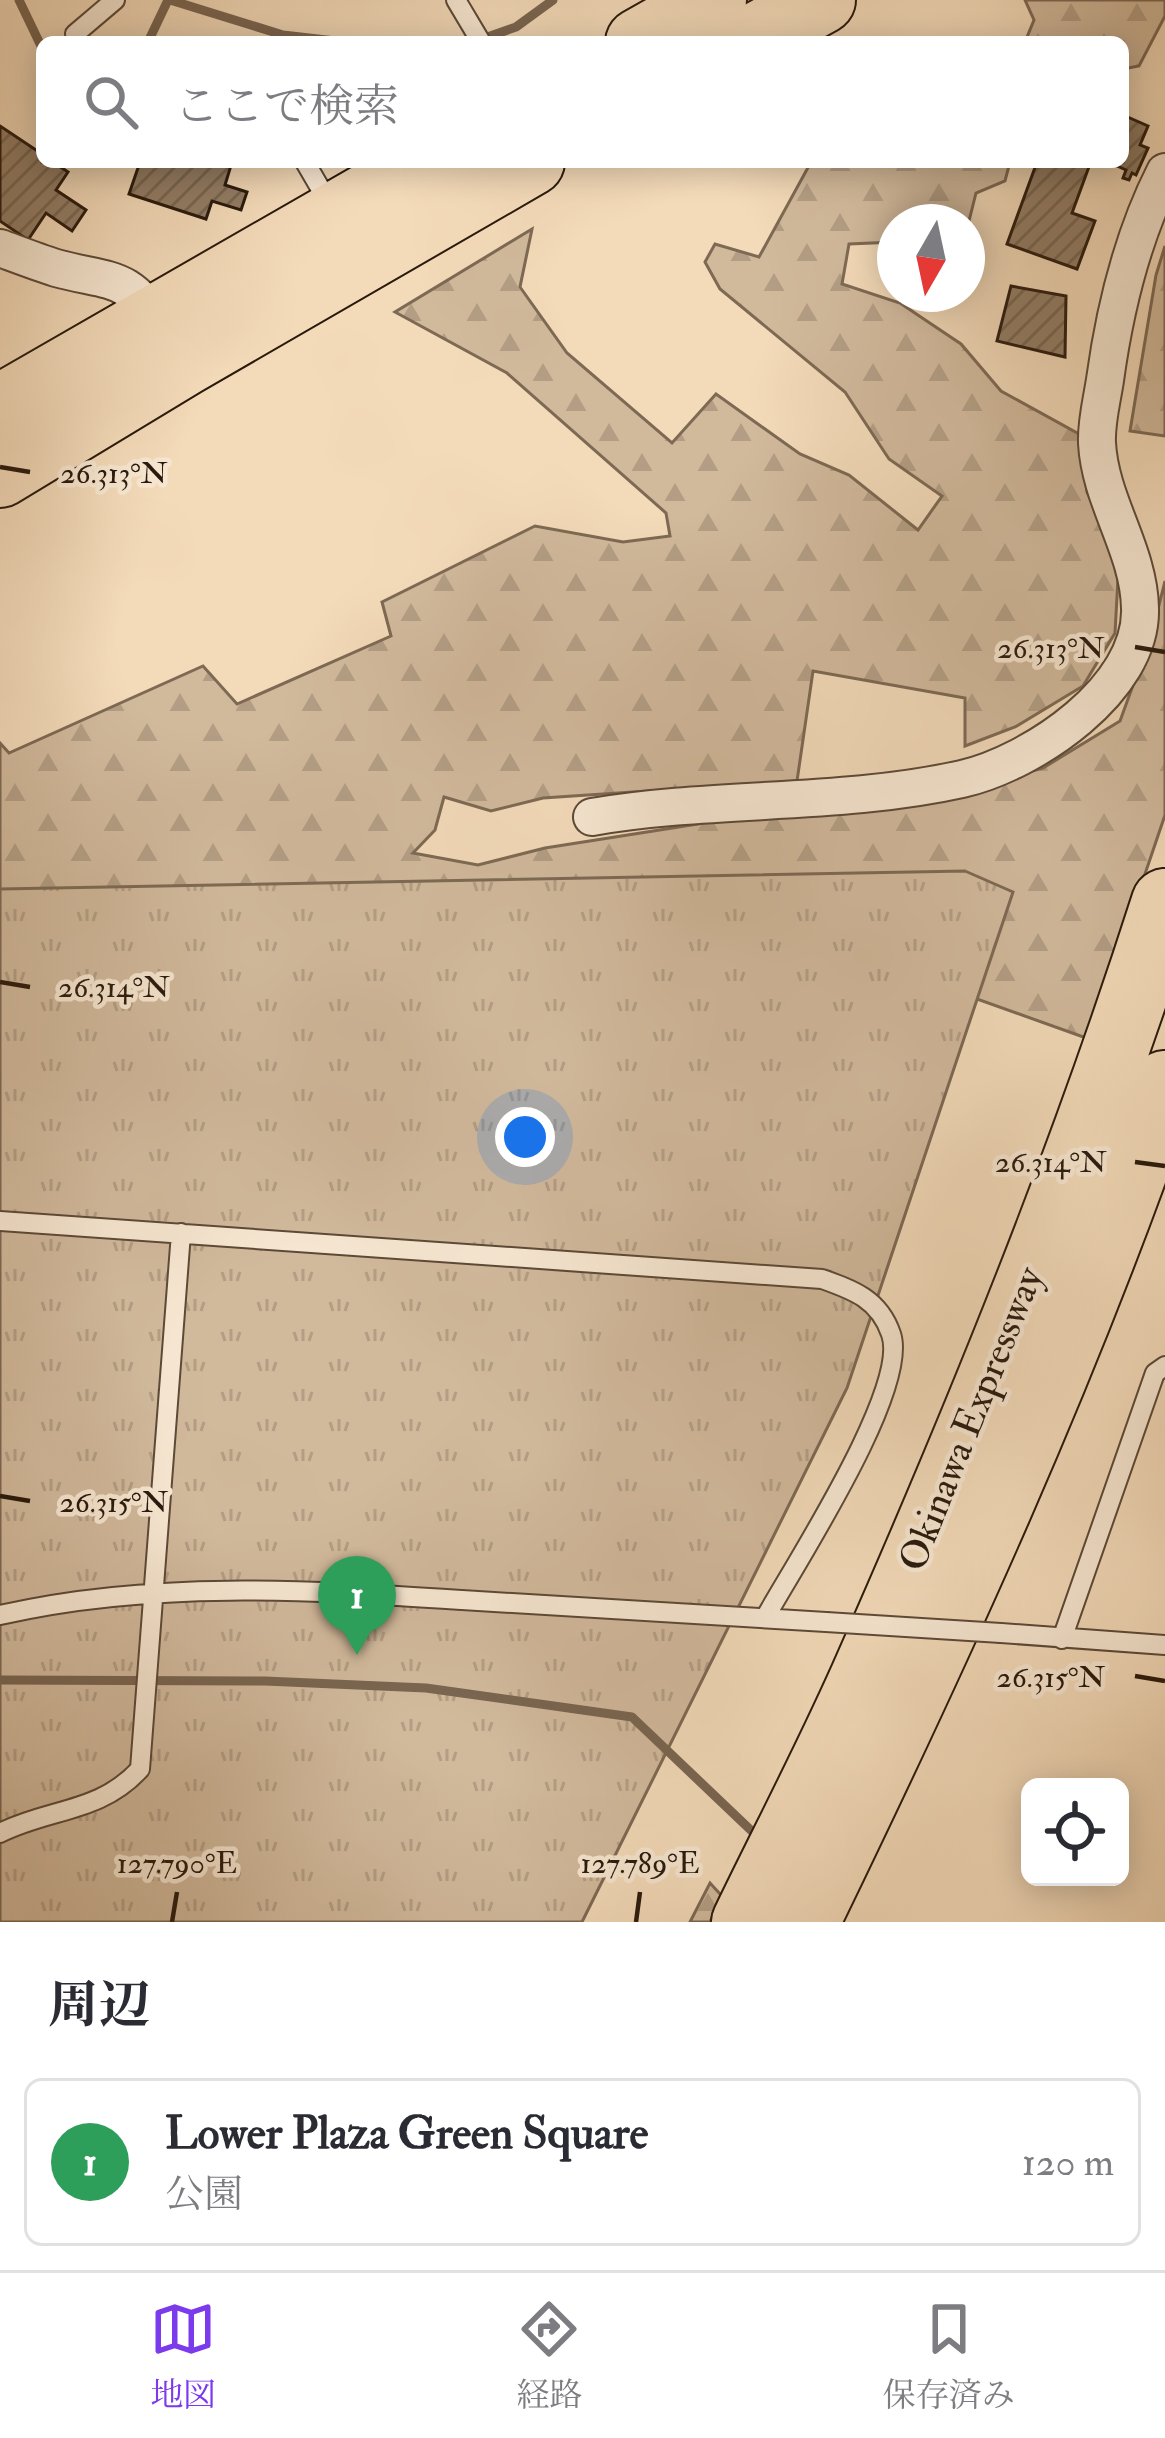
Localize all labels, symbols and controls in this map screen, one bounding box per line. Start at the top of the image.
search box [36,36,1129,168]
icon: search [78,69,144,135]
text: ここで検索 [174,79,399,135]
north arrow [877,204,985,312]
text: 26.313°N [60,455,168,492]
text: 26.313°N [997,630,1105,667]
text: 26.314°N [58,969,170,1006]
your location [495,1107,555,1167]
text: 26.314°N [995,1144,1107,1181]
street label: Okinawa Expressway [888,1259,1055,1578]
text: 26.315°N [60,1484,169,1521]
pin: 1 [318,1556,396,1655]
text: 26.315°N [997,1659,1106,1696]
map controls [1021,1778,1129,1886]
button: locate [1021,1778,1129,1886]
text: 127.790°E [117,1845,237,1882]
text: 127.789°E [581,1845,700,1882]
text: 周辺 [48,1974,150,2038]
text: Lower Plaza Green Square [165,2106,648,2162]
text: 1 [83,2138,97,2187]
text: 120 m [1022,2138,1114,2187]
text: 公園 [165,2170,243,2219]
tab: 地図 [150,2296,216,2416]
tab: 経路 [516,2296,582,2416]
tab: 保存済み [883,2296,1015,2416]

